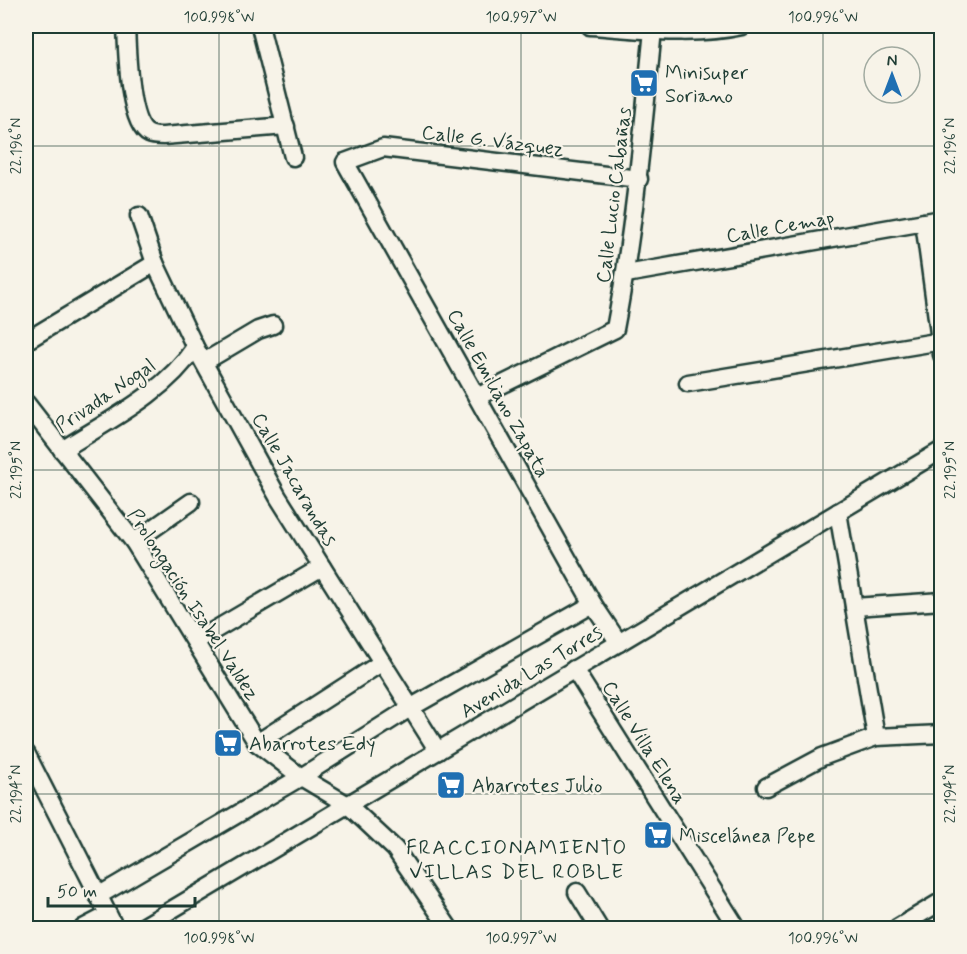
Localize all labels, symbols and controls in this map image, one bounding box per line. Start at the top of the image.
text: 100.998°W [184,8,254,28]
text: 100.997°W [485,8,557,28]
text: 100.996°W [788,8,858,28]
north arrow [862,45,922,105]
text: N [887,51,897,72]
place label: Minisuper Soriano [665,60,749,110]
supermarket icon: Minisuper Soriano [628,67,660,99]
street label: Calle Lucio Cabañas [590,105,639,285]
text: 22.196°N [7,118,27,174]
text: 22.196°N [941,118,961,174]
street label: Calle G. Vázquez [420,119,566,164]
street label: Calle Cemap [724,205,837,250]
street label: Calle Emiliano Zapata [440,305,555,483]
street label: Privada Nogal [50,353,162,441]
street label: Calle Jacarandas [245,408,343,552]
text: 22.195°N [7,441,27,499]
text: 22.195°N [941,441,961,499]
street label: Prolongación Isabel Valdez [120,504,265,707]
street label: Avenida Las Torres [456,619,608,725]
street label: Calle Villa Elena [595,676,692,810]
supermarket icon: Abarrotes Edy [212,727,244,759]
place label: Abarrotes Edy [249,731,376,758]
text: 22.194°N [7,765,27,823]
text: 22.194°N [941,765,961,823]
supermarket icon: Abarrotes Julio [435,769,467,801]
place label: Abarrotes Julio [472,773,603,800]
supermarket icon: Miscelánea Pepe [642,819,674,851]
place label: Miscelánea Pepe [679,823,816,850]
district label: FRACCIONAMIENTO VILLAS DEL ROBLE [406,834,628,886]
scale bar [48,870,195,908]
text: 50 m [57,880,97,904]
text: 100.998°W [184,929,254,949]
text: 100.997°W [485,929,557,949]
text: 100.996°W [788,929,858,949]

